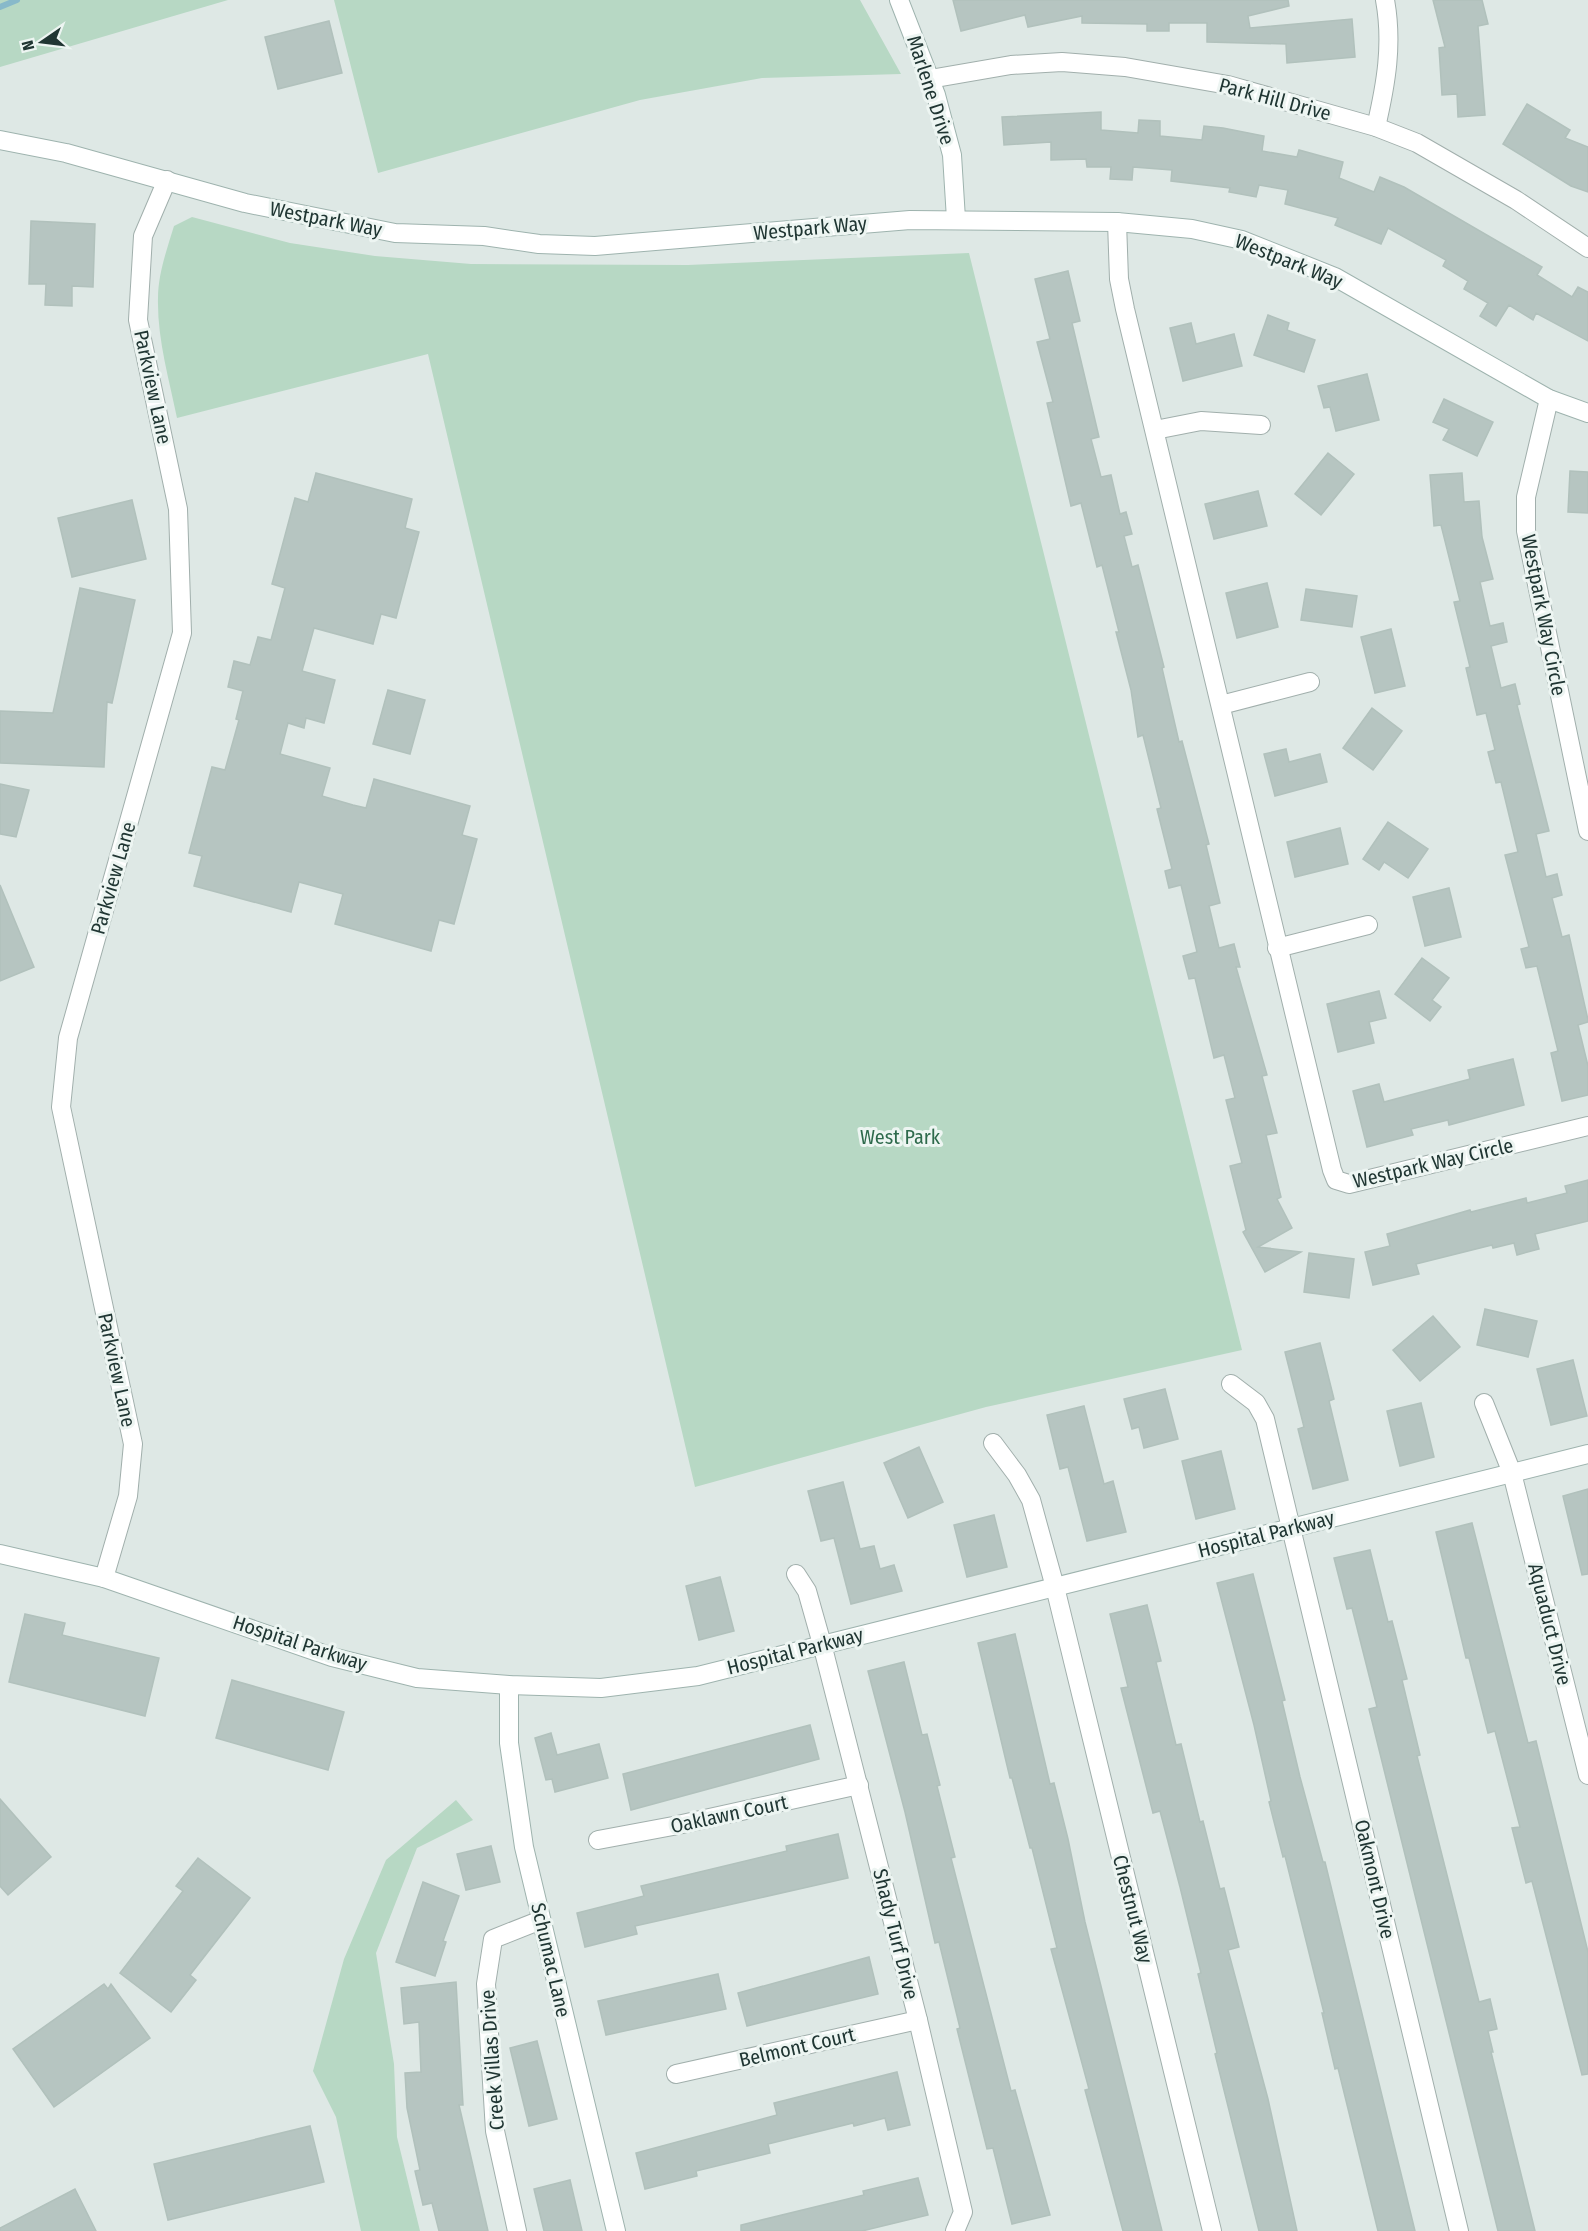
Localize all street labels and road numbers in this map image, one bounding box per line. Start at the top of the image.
street label: Marlene Drive [902,32,960,148]
street label: Park Hill Drive [1216,73,1334,125]
street label: Westpark Way [268,196,384,242]
street label: Westpark Way [752,211,868,245]
street label: Westpark Way [1232,229,1346,293]
street label: Parkview Lane [129,328,177,446]
street label: Westpark Way Circle [1517,532,1571,698]
street label: Parkview Lane [85,819,141,937]
street label: Westpark Way Circle [1351,1133,1515,1193]
street label: Parkview Lane [93,1311,141,1429]
street label: Hospital Parkway [1195,1505,1337,1563]
street label: Aquaduct Drive [1523,1561,1577,1687]
street label: Hospital Parkway [230,1610,370,1676]
street label: Hospital Parkway [724,1622,866,1680]
street label: Oaklawn Court [668,1790,790,1838]
street label: Oakmont Drive [1350,1817,1400,1941]
street label: Chestnut Way [1108,1852,1158,1966]
street label: Shady Turf Drive [868,1866,924,2002]
street label: Schumac Lane [526,1900,576,2020]
street label: Creek Villas Drive [475,1989,509,2131]
street label: Belmont Court [737,2022,858,2072]

